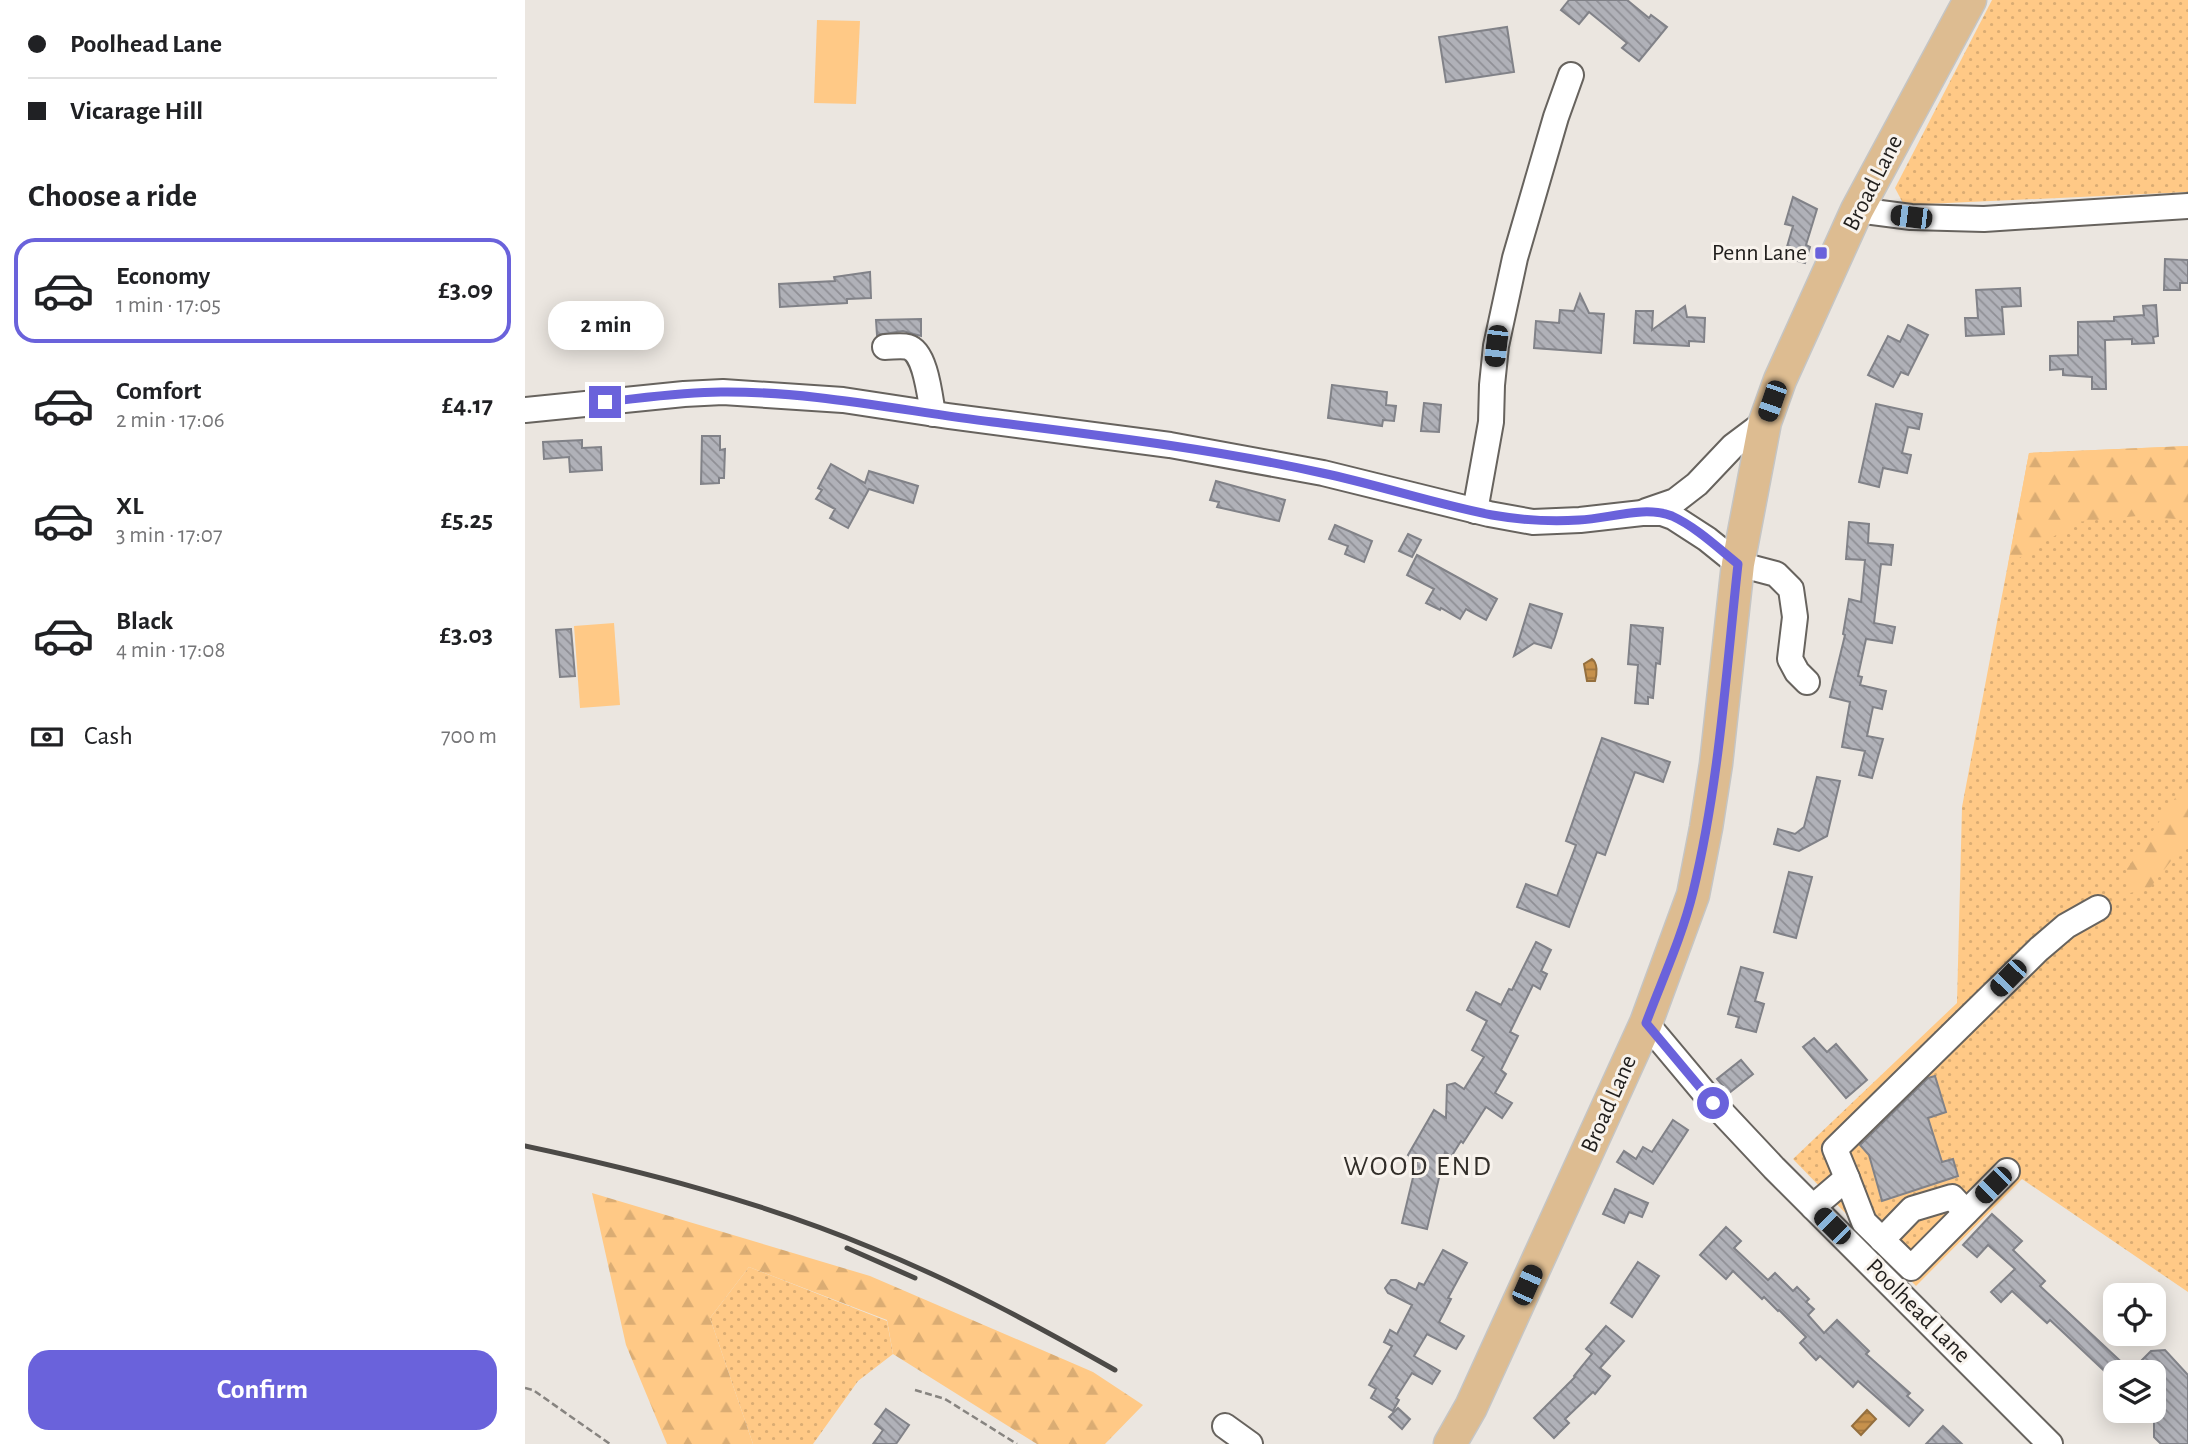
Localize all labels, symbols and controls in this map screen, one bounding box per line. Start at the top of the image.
text: Poolhead Lane [70,31,222,57]
text: Vicarage Hill [70,98,203,124]
street label: Broad Lane [1839,131,1907,235]
text: Choose a ride [28,180,197,212]
car [1889,204,1934,230]
place label: Penn Lane [1712,241,1807,265]
marker: Penn Lane [1813,245,1829,261]
icon: car [32,259,95,322]
text: Economy [116,263,210,289]
text: £3.09 [438,277,493,303]
text: 1 min · 17:05 [116,294,221,317]
callout: 2 min [547,300,663,350]
text: 2 min [580,314,632,337]
car [1484,324,1509,368]
icon: car [32,374,95,437]
text: Comfort [116,378,201,404]
car [1756,378,1789,424]
route end [589,386,621,418]
text: £4.17 [442,392,493,418]
text: 2 min · 17:06 [116,409,225,432]
icon: car [32,489,95,552]
text: XL [116,493,143,519]
text: £5.25 [441,507,493,533]
text: 3 min · 17:07 [116,524,222,547]
icon: car [32,604,95,667]
text: Black [116,608,173,634]
text: £3.03 [439,622,493,648]
text: 4 min · 17:08 [116,639,225,662]
icon: cash [28,718,66,756]
text: Cash [84,723,133,749]
text: 700 m [441,725,497,748]
car [1986,956,2031,1000]
street label: Broad Lane [1577,1052,1641,1156]
route start [1697,1087,1729,1119]
district label: WOOD END [1343,1153,1493,1181]
car [1971,1163,2016,1207]
car [1810,1204,1855,1248]
street label: Poolhead Lane [1861,1254,1975,1368]
car [1509,1262,1546,1308]
map controls [2103,1283,2166,1423]
button: locate [2103,1283,2166,1346]
button: Confirm [28,1350,497,1430]
button: layers [2103,1360,2166,1423]

